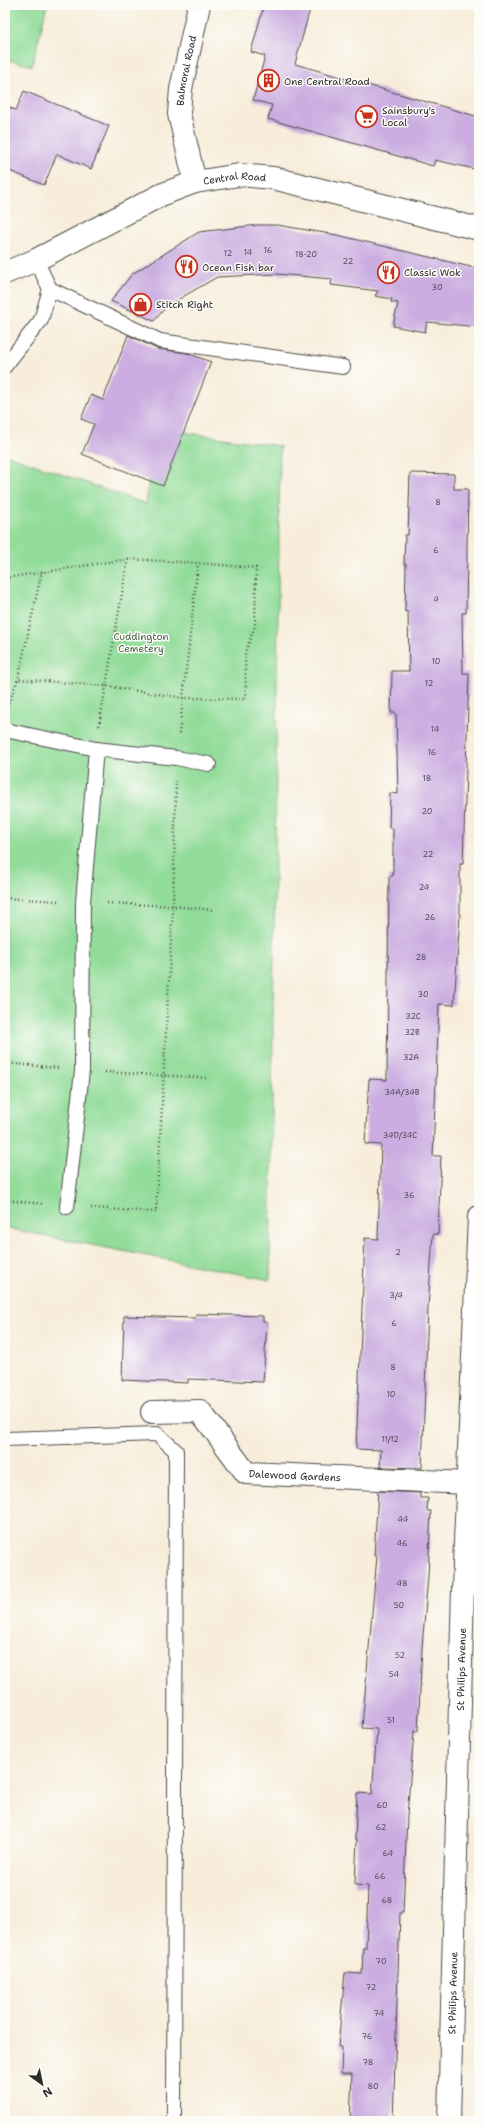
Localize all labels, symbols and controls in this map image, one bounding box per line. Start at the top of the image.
street label: Balmoral Road [174,34,199,106]
building icon: One Central Road [255,68,281,94]
place label: One Central Road [284,75,371,88]
supermarket icon: Sainsbury's Local [354,103,380,129]
place label: Sainsbury's Local [382,104,435,129]
street label: Central Road [202,169,267,188]
house number: 16 [264,245,273,256]
house number: 14 [244,247,253,258]
house number: 12 [224,248,233,259]
house number: 18-20 [295,249,317,260]
restaurant icon: Ocean Fish bar [174,254,200,280]
house number: 22 [343,256,354,267]
restaurant icon: Classic Wok [375,259,401,285]
place label: Ocean Fish bar [202,261,275,274]
place label: Classic Wok [404,266,461,279]
house number: 30 [431,282,443,293]
shop icon: Stitch Right [127,291,153,317]
place label: Stitch Right [156,298,213,311]
house number: 8 [435,497,441,508]
house number: 6 [433,545,439,556]
house number: 4 [433,594,439,605]
park label: Cuddington Cemetery [113,630,169,655]
house number: 10 [432,656,440,667]
house number: 12 [425,678,434,689]
house number: 14 [431,724,440,735]
house number: 16 [428,747,437,758]
house number: 18 [423,773,431,784]
house number: 20 [422,806,432,817]
house number: 22 [423,849,434,860]
house number: 24 [419,882,430,893]
house number: 26 [425,912,436,923]
house number: 28 [416,952,426,963]
house number: 30 [417,989,429,1000]
house number: 32C [405,1011,421,1022]
house number: 32B [404,1027,420,1038]
house number: 32A [403,1052,419,1063]
house number: 34A/34B [384,1087,420,1098]
house number: 34D/34C [383,1130,417,1141]
house number: 36 [404,1190,415,1201]
house number: 2 [395,1247,401,1258]
house number: 3/4 [389,1290,403,1301]
house number: 6 [391,1318,397,1329]
house number: 8 [390,1362,396,1373]
house number: 10 [387,1389,395,1400]
house number: 11/12 [381,1434,399,1445]
street label: Dalewood Gardens [248,1467,341,1484]
house number: 44 [398,1514,409,1525]
house number: 46 [396,1538,408,1549]
house number: 48 [396,1578,408,1589]
house number: 50 [394,1600,404,1611]
street label: St Philips Avenue [454,1627,469,1711]
house number: 52 [395,1650,405,1661]
house number: 54 [389,1669,400,1680]
house number: 51 [387,1715,395,1726]
house number: 60 [377,1800,388,1811]
house number: 62 [376,1822,387,1833]
house number: 64 [383,1848,394,1859]
house number: 66 [375,1871,386,1882]
house number: 68 [382,1895,392,1906]
street label: St Philips Avenue [445,1951,460,2035]
house number: 70 [375,1956,387,1967]
house number: 72 [366,1982,377,1993]
house number: 74 [374,2008,385,2019]
house number: 76 [362,2031,373,2042]
house number: 78 [363,2057,373,2068]
north arrow [22,2064,62,2104]
house number: 80 [367,2081,379,2092]
text: N [39,2083,55,2101]

